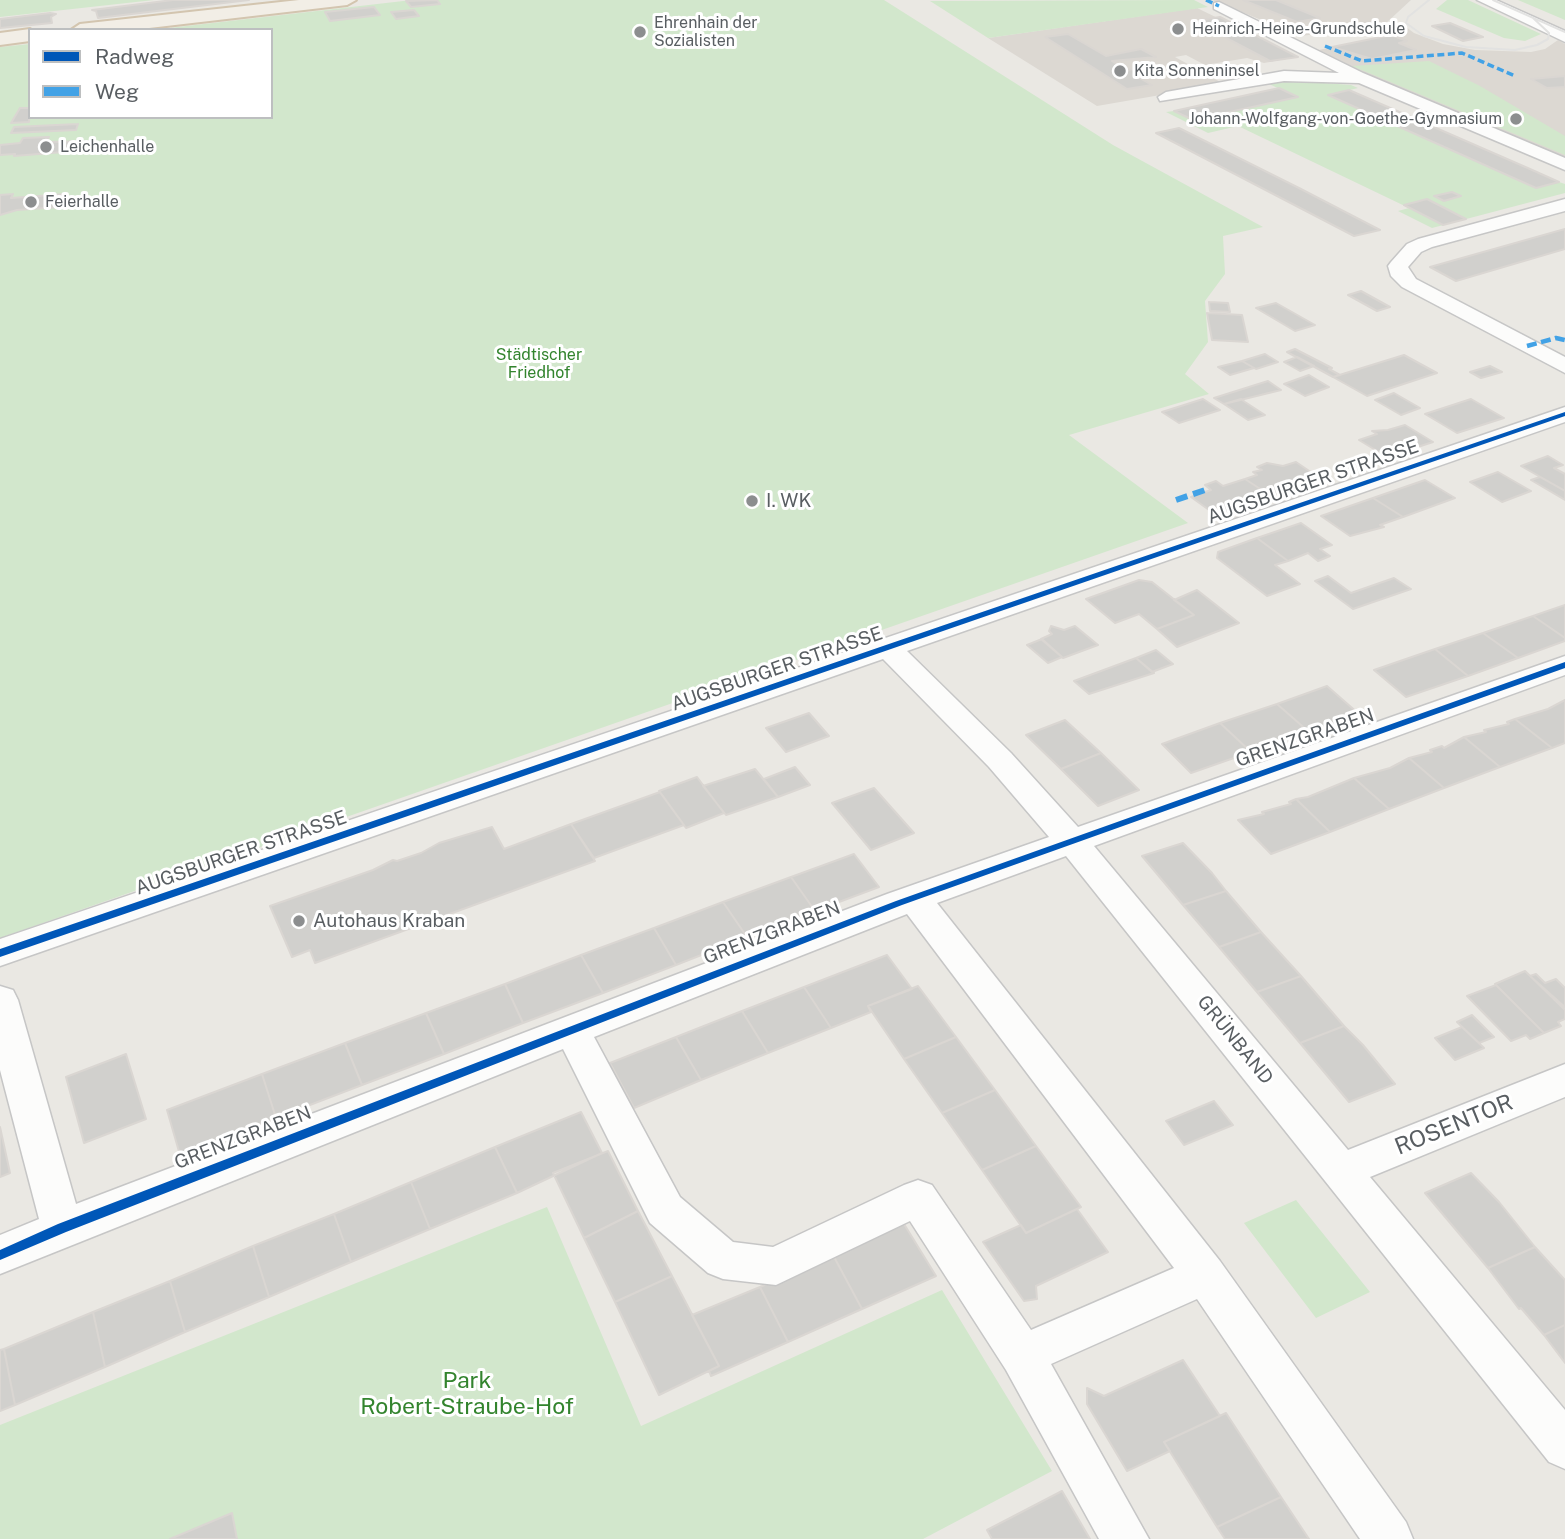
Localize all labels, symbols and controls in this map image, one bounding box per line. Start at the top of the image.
place label: Ehrenhain der Sozialisten [654,13,757,51]
place label: Heinrich-Heine-Grundschule [1192,19,1405,39]
marker: Heinrich-Heine-Grundschule [1170,21,1186,37]
marker: Ehrenhain der Sozialisten [632,24,648,40]
legend [28,28,273,119]
text: Radweg [95,44,174,69]
place label: Kita Sonneninsel [1134,61,1260,81]
marker: Kita Sonneninsel [1112,63,1128,79]
text: Weg [95,79,139,104]
place label: Johann-Wolfgang-von-Goethe-Gymnasium [1189,109,1502,129]
marker: Johann-Wolfgang-von-Goethe-Gymnasium [1508,111,1524,127]
place label: Leichenhalle [60,137,154,157]
marker: Leichenhalle [38,139,54,155]
place label: Feierhalle [45,192,119,212]
marker: Feierhalle [23,194,39,210]
park label: Städtischer Friedhof [496,345,582,383]
street label: AUGSBURGER STRASSE [1204,435,1422,529]
place label: I. WK [766,490,811,512]
marker: I. WK [744,493,760,509]
street label: AUGSBURGER STRASSE [668,622,886,716]
street label: GRENZGRABEN [1233,704,1377,772]
street label: AUGSBURGER STRASSE [132,806,350,900]
street label: GRENZGRABEN [700,896,844,970]
place label: Autohaus Kraban [313,910,465,932]
marker: Autohaus Kraban [291,913,307,929]
street label: GRÜNBAND [1192,991,1278,1089]
street label: ROSENTOR [1391,1089,1517,1161]
street label: GRENZGRABEN [171,1101,315,1175]
park label: Park Robert-Straube-Hof [360,1367,574,1421]

